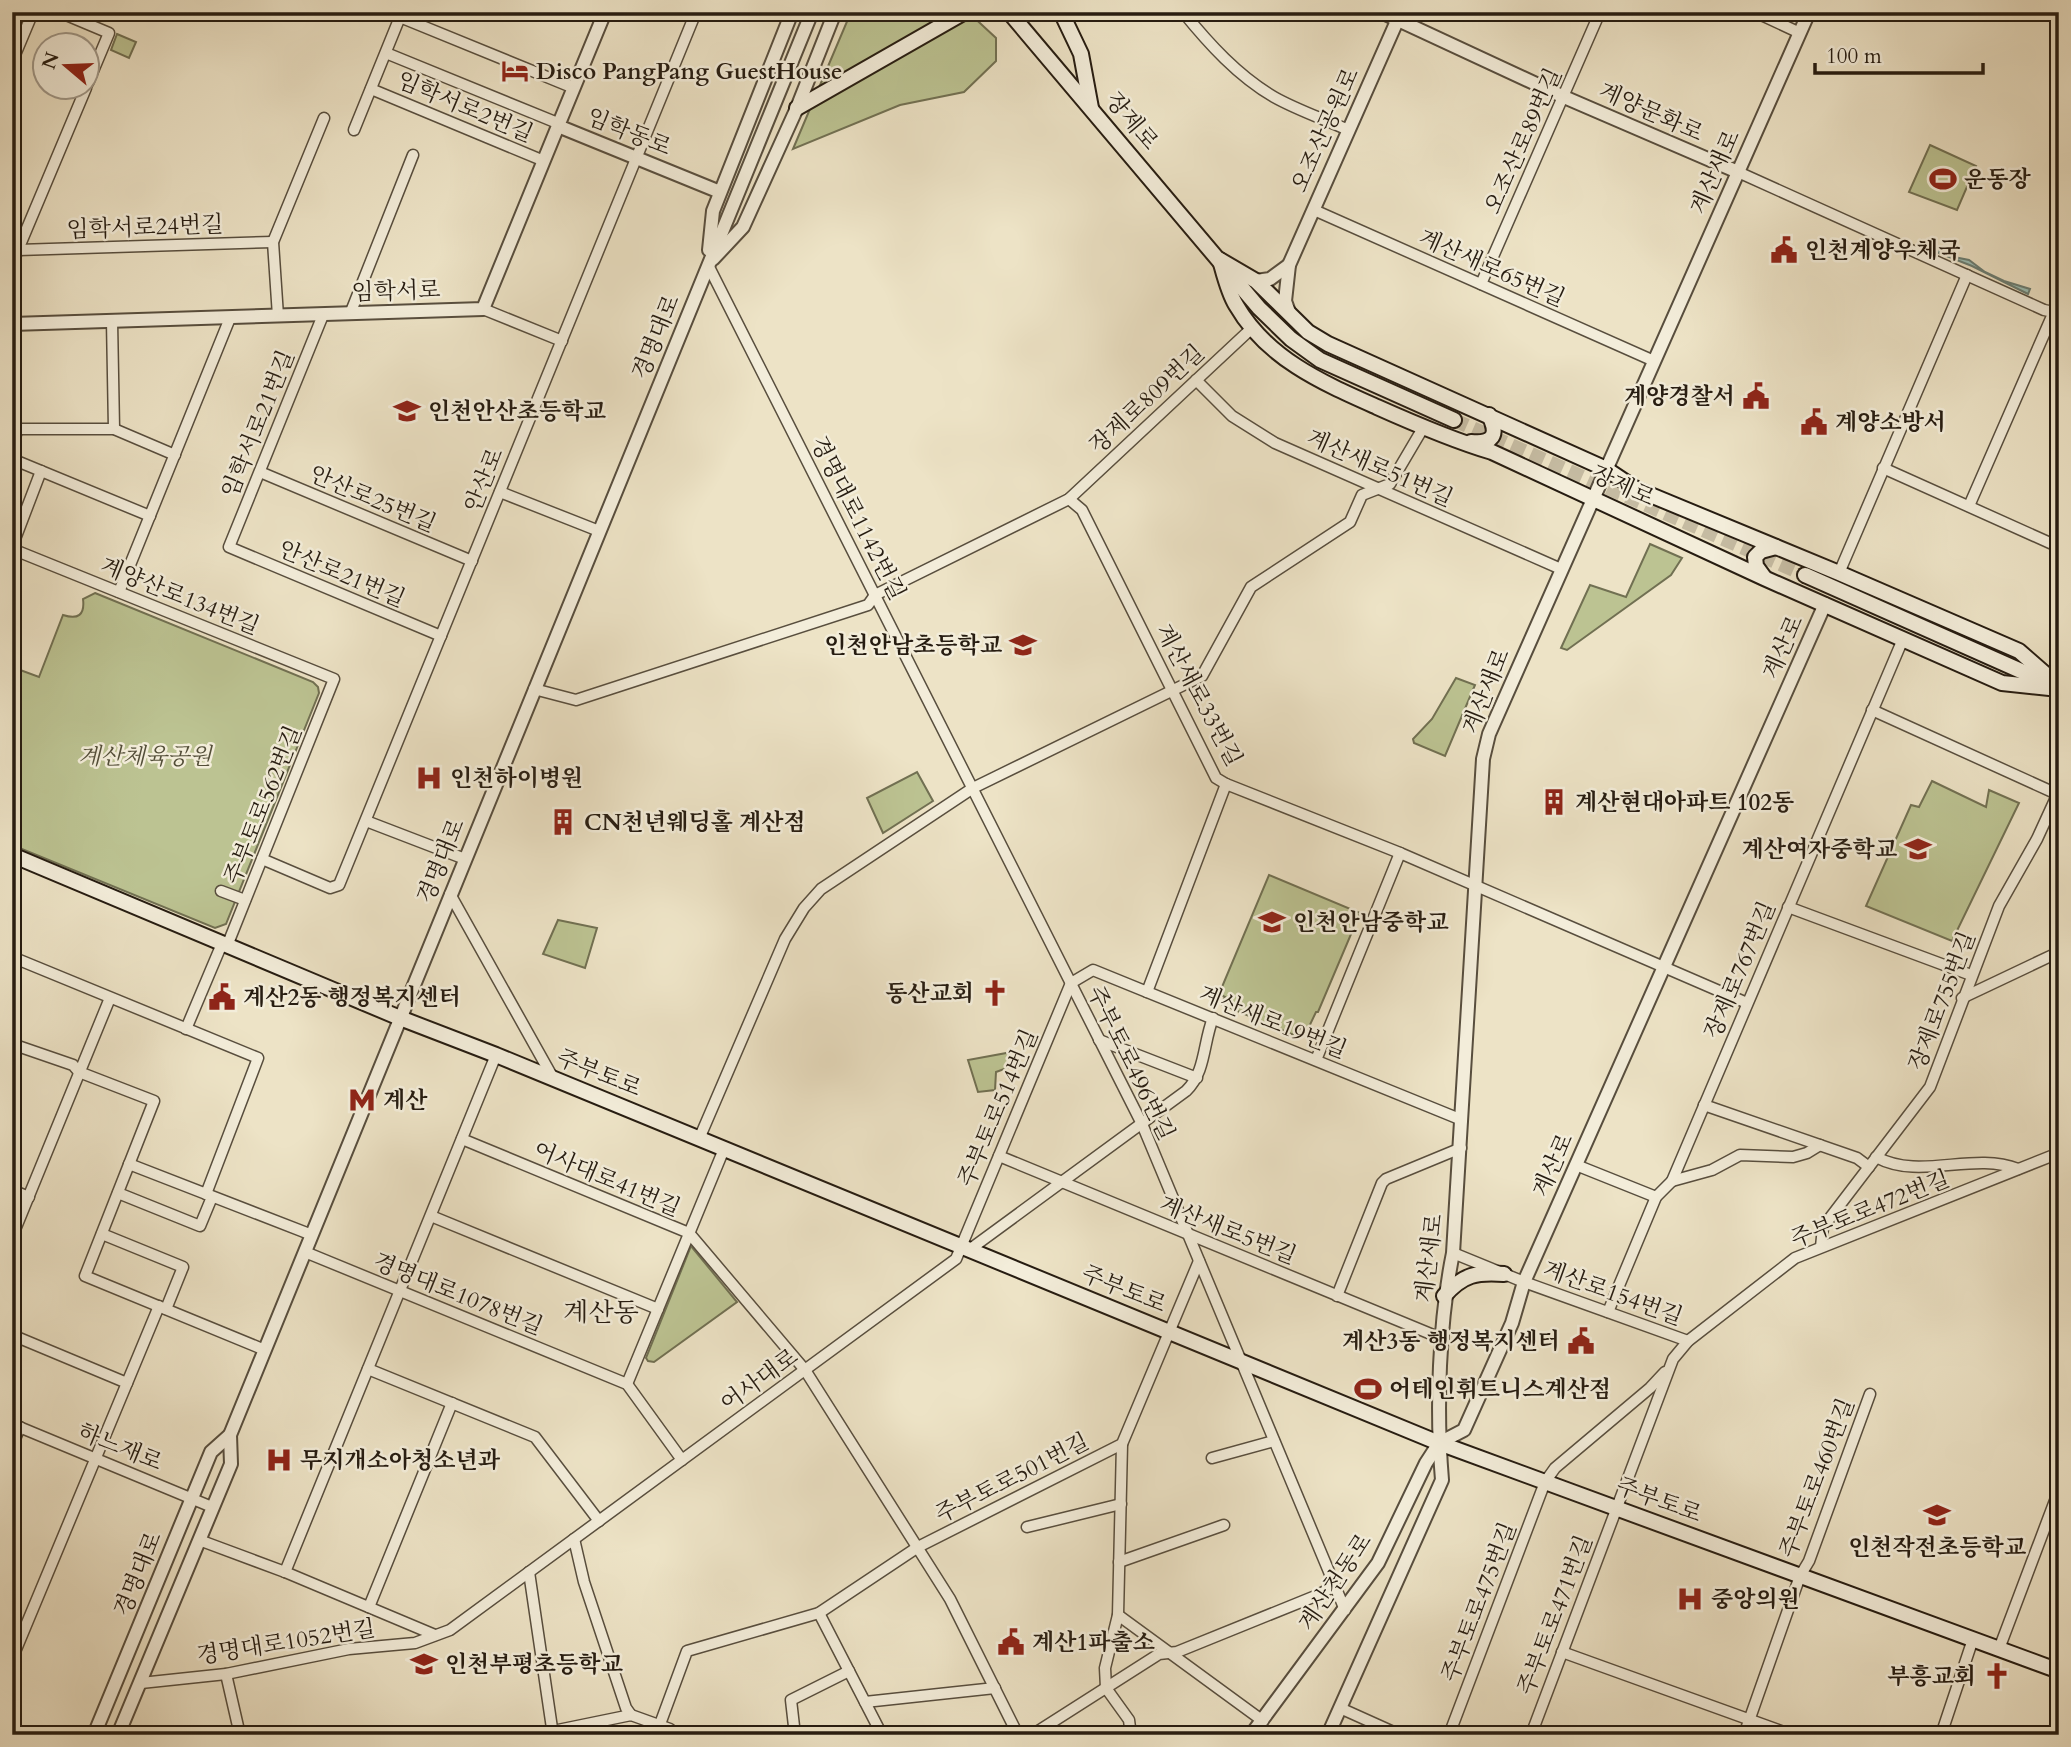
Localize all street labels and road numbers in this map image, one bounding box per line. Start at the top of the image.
street label: 오조산공원로 [1284,63,1366,197]
street label: 오조산로89번길 [1477,63,1569,219]
street label: 임학서로2번길 [392,64,538,150]
street label: 계양문화로 [1594,75,1708,149]
street label: 장제로 [1099,86,1165,156]
street label: 임학동로 [582,101,676,163]
street label: 계산새로 [1683,125,1747,219]
street label: 임학서로24번길 [66,209,224,245]
street label: 계산새로65번길 [1414,222,1570,314]
street label: 임학서로 [351,274,441,308]
street label: 경명대로 [625,290,687,384]
street label: 장제로809번길 [1083,338,1211,460]
street label: 임학서로21번길 [214,345,302,503]
street label: 계산새로51번길 [1302,422,1458,514]
street label: 경명대로1142번길 [803,431,913,605]
street label: 안산로 [457,443,511,517]
street label: 안산로25번길 [305,458,441,540]
street label: 장제로 [1586,458,1660,514]
street label: 안산로21번길 [274,533,410,615]
street label: 계양산로134번길 [96,550,264,642]
street label: 계산로 [1755,610,1811,684]
street label: 계산새로33번길 [1148,618,1250,772]
street label: 계산새로 [1455,644,1517,738]
street label: 주부토로562번길 [217,721,309,889]
street label: 경명대로 [410,814,472,908]
street label: 장제로767번길 [1697,897,1783,1043]
street label: 장제로755번길 [1901,927,1983,1075]
street label: 계산새로19번길 [1194,978,1352,1066]
street label: 주부토로496번길 [1080,980,1182,1146]
street label: 주부토로514번길 [951,1024,1045,1192]
street label: 주부토로 [552,1042,646,1104]
street label: 계산로 [1525,1128,1581,1202]
street label: 어사대로41번길 [529,1134,685,1224]
street label: 주부토로472번길 [1786,1163,1954,1255]
street label: 계산새로5번길 [1155,1188,1301,1272]
street label: 계산새로 [1408,1212,1450,1304]
street label: 경명대로1078번길 [369,1246,547,1342]
street label: 계산로154번길 [1539,1253,1687,1333]
street label: 주부토로 [1077,1258,1171,1320]
street label: 어사대로 [714,1341,804,1419]
street label: 주부토로460번길 [1772,1394,1862,1562]
street label: 하느재로 [73,1416,167,1478]
street label: 주부토로501번길 [930,1426,1094,1530]
street label: 주부토로 [1612,1470,1706,1530]
street label: 주부토로475번길 [1434,1518,1524,1686]
street label: 경명대로 [107,1527,169,1621]
street label: 계산천동로 [1291,1527,1379,1637]
street label: 주부토로471번길 [1510,1531,1600,1699]
street label: 경명대로1052번길 [194,1613,378,1671]

